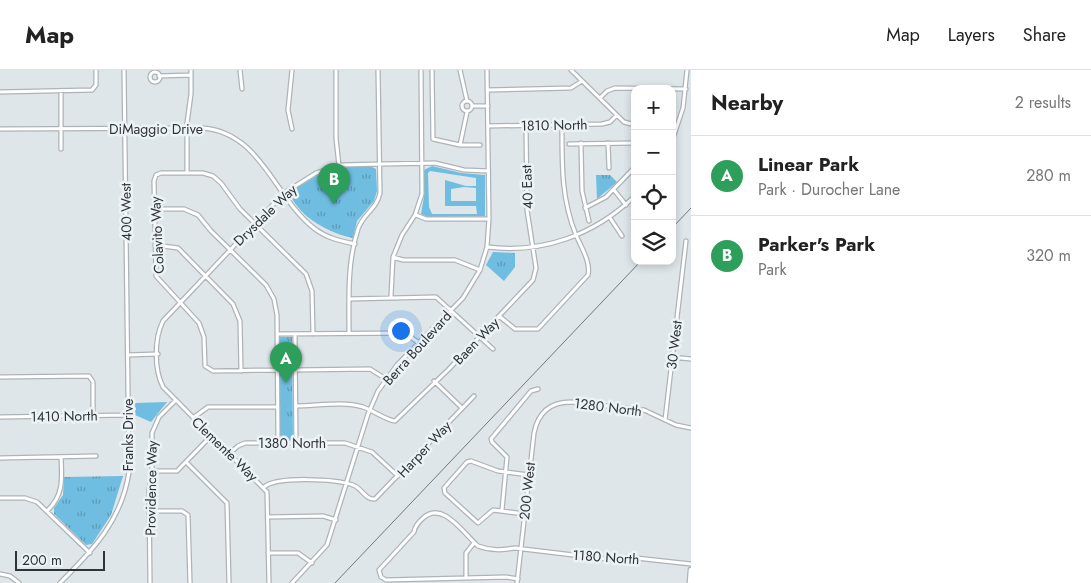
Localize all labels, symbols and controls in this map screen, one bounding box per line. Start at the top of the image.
text: Map [25,17,74,52]
text: Map [886,22,920,48]
text: Layers [948,22,995,48]
text: Share [1023,22,1066,48]
map controls [631,85,676,265]
button: + [631,85,676,130]
text: Nearby [711,88,783,118]
text: 2 results [1015,91,1071,114]
street label: 1810 North [520,114,588,136]
street label: DiMaggio Drive [109,119,203,139]
button: − [631,130,676,175]
text: Linear Park [758,151,859,178]
pin: B [318,163,350,204]
street label: 40 East [516,164,538,209]
text: A [721,164,733,187]
text: 280 m [1026,164,1071,187]
button: locate [631,175,676,220]
text: Park · Durocher Lane [758,178,900,201]
street label: Drysdale Way [229,179,302,250]
street label: 400 West [115,182,137,241]
street label: Colavito Way [145,195,169,274]
button: layers [631,220,676,265]
text: Parker's Park [758,231,875,258]
text: B [722,244,732,267]
text: 320 m [1026,244,1071,267]
text: Park [758,258,787,281]
street label: Berra Boulevard [378,306,456,390]
street label: Baen Way [448,312,504,369]
your location [388,318,414,344]
street label: 30 West [661,319,687,371]
pin: A [270,342,302,383]
street label: 1280 North [573,393,643,421]
street label: Franks Drive [118,399,138,471]
street label: 1410 North [30,405,98,427]
street label: Clemente Way [187,412,263,486]
street label: Harper Way [392,416,456,482]
street label: 1380 North [258,433,326,453]
street label: Providence Way [140,439,162,536]
street label: 200 West [514,461,540,521]
street label: 1180 North [572,545,640,569]
scale bar [15,548,105,571]
text: 200 m [22,550,62,570]

